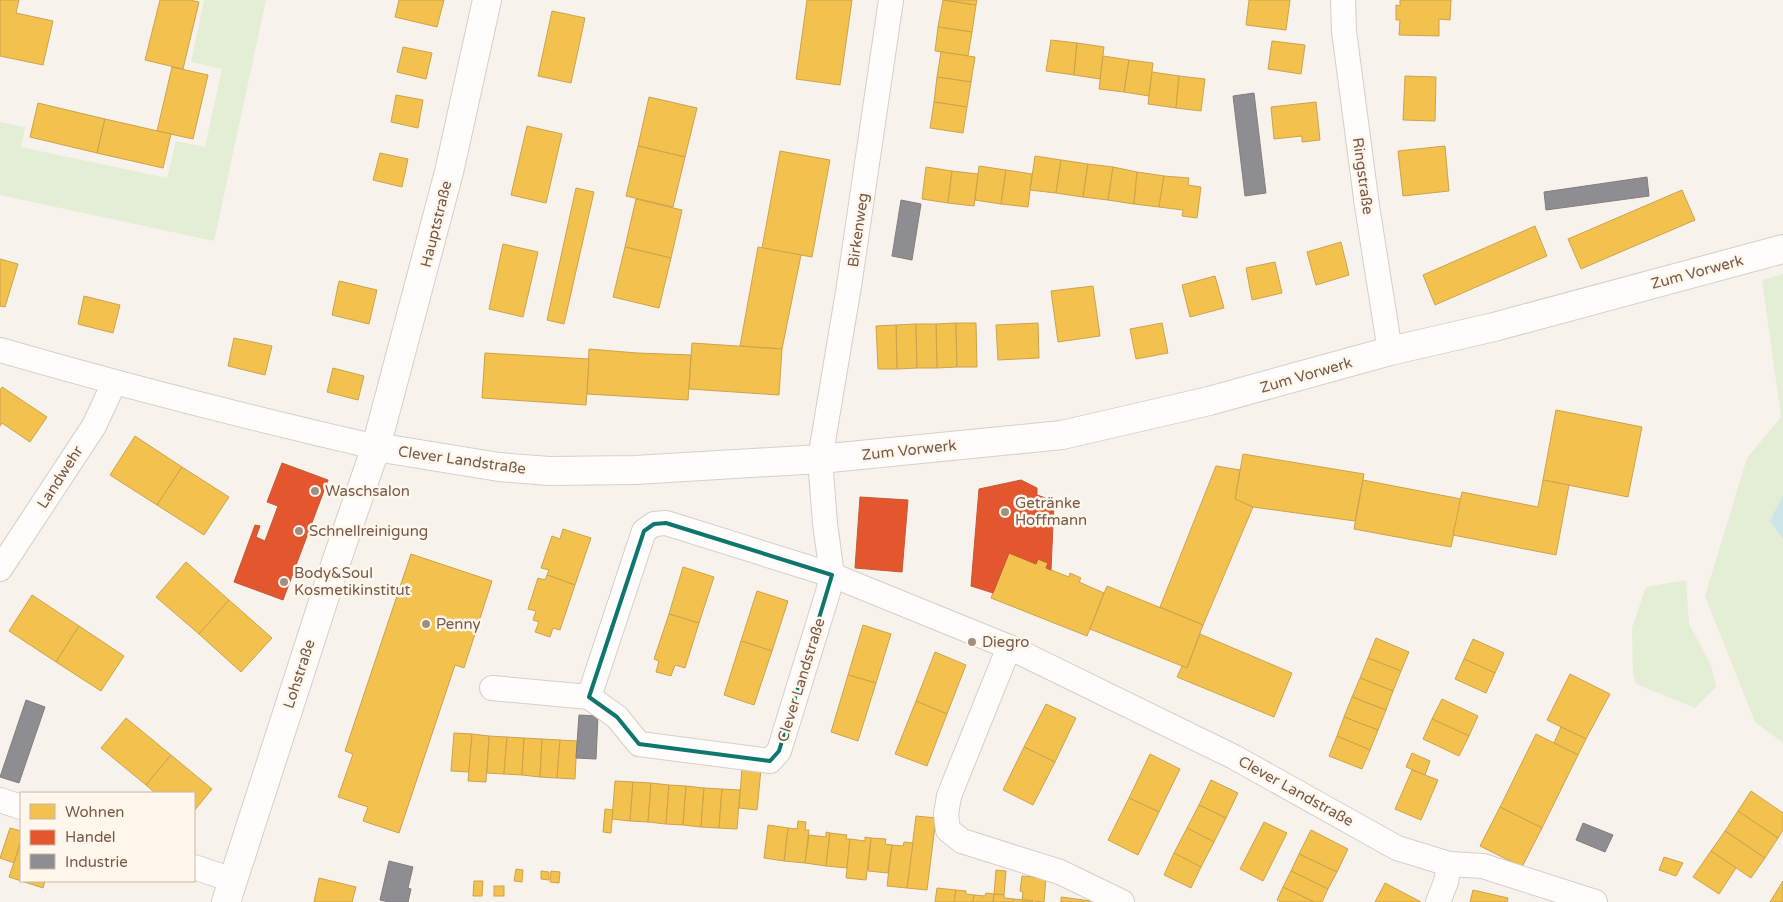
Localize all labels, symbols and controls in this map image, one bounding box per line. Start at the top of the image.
street label: Ringstraße [1349,136,1377,216]
street label: Hauptstraße [417,179,455,269]
street label: Birkenweg [844,192,872,268]
street label: Zum Vorwerk [1649,251,1745,293]
street label: Zum Vorwerk [1258,353,1354,397]
street label: Zum Vorwerk [861,436,957,464]
street label: Landwehr [33,442,87,512]
street label: Clever Landstraße [397,442,527,478]
place label: Waschsalon [325,482,410,500]
marker: Waschsalon [309,485,321,497]
place label: Getränke Hoffmann [1015,494,1087,529]
marker: Getränke Hoffmann [999,506,1011,518]
place label: Schnellreinigung [309,522,428,540]
marker: Schnellreinigung [293,525,305,537]
place label: Body&Soul Kosmetikinstitut [294,564,411,599]
marker: Body&Soul Kosmetikinstitut [278,576,290,588]
place label: Penny [436,615,481,633]
street label: Clever Landstraße [774,616,828,744]
marker: Penny [420,618,432,630]
place label: Diegro [982,633,1029,651]
marker: Diegro [966,636,978,648]
street label: Lohstraße [279,637,319,711]
street label: Clever Landstraße [1235,752,1357,830]
legend [20,792,195,882]
text: Wohnen [65,803,125,821]
text: Handel [65,828,116,846]
text: Industrie [65,853,128,871]

